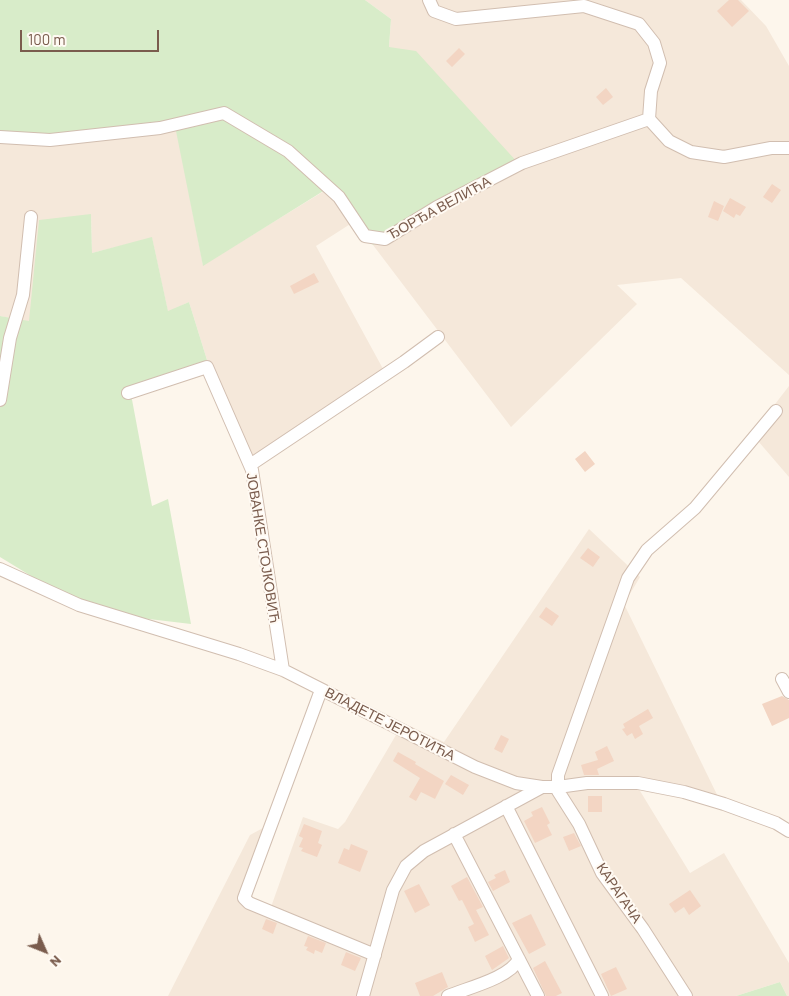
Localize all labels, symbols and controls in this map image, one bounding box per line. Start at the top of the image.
scale bar [22,20,161,52]
text: 100 m [28,30,66,48]
street label: ЂОРЂА ВЕЛИЋА [384,173,494,243]
street label: ЈОВАНКЕ СТОЈКОВИЋ [243,472,283,624]
street label: ВЛАДЕТЕ ЈЕРОТИЋА [322,684,458,764]
street label: КАРАГАЧА [593,860,645,926]
north arrow [20,926,70,976]
text: N [47,953,65,971]

